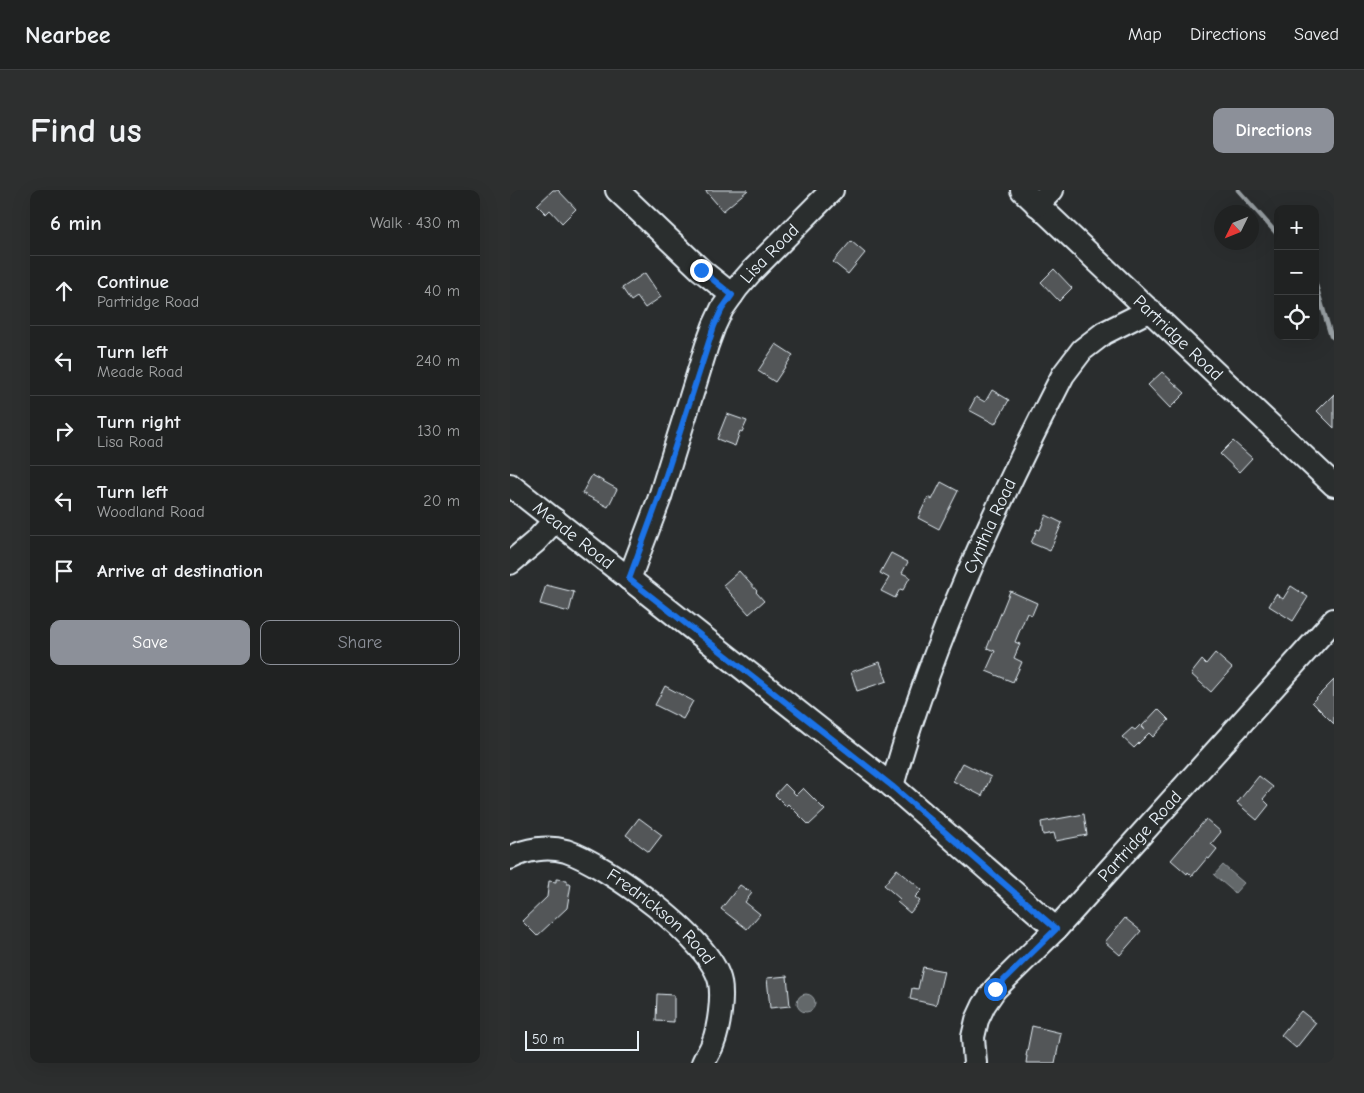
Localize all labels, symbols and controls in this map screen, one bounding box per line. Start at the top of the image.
text: Nearbee [25,21,110,49]
text: Map [1128,24,1162,45]
text: Directions [1190,24,1266,45]
text: Saved [1294,24,1339,45]
button: Directions [1213,108,1334,153]
text: Find us [30,110,142,151]
north arrow [1214,205,1259,250]
map controls [1274,205,1319,340]
button: + [1274,205,1319,250]
text: 6 min [50,211,102,235]
text: Walk · 430 m [370,214,460,232]
street label: Lisa Road [736,219,803,287]
button: − [1274,250,1319,295]
route end [690,259,713,282]
text: Continue [97,271,169,293]
icon: ahead [50,277,78,305]
text: 40 m [424,282,460,300]
street label: Partridge Road [1129,291,1227,385]
text: Partridge Road [97,293,199,311]
button: locate [1274,295,1319,340]
text: Turn left [97,341,168,363]
icon: left [50,347,78,375]
text: 240 m [416,352,460,370]
text: Meade Road [97,363,183,381]
text: Turn right [97,411,181,433]
icon: right [50,417,78,445]
text: 130 m [417,422,460,440]
text: Lisa Road [97,433,163,451]
street label: Cynthia Road [959,475,1020,577]
text: Turn left [97,481,168,503]
icon: left [50,487,78,515]
text: 20 m [423,492,460,510]
street label: Meade Road [529,497,618,573]
text: Woodland Road [97,503,205,521]
icon: arrive [50,557,78,585]
text: Arrive at destination [97,560,263,582]
button: Save [50,620,250,665]
button: Share [260,620,460,665]
street label: Partridge Road [1093,786,1186,886]
street label: Fredrickson Road [603,864,720,968]
route start [984,978,1007,1001]
scale bar [525,1028,639,1051]
text: 50 m [532,1031,564,1048]

